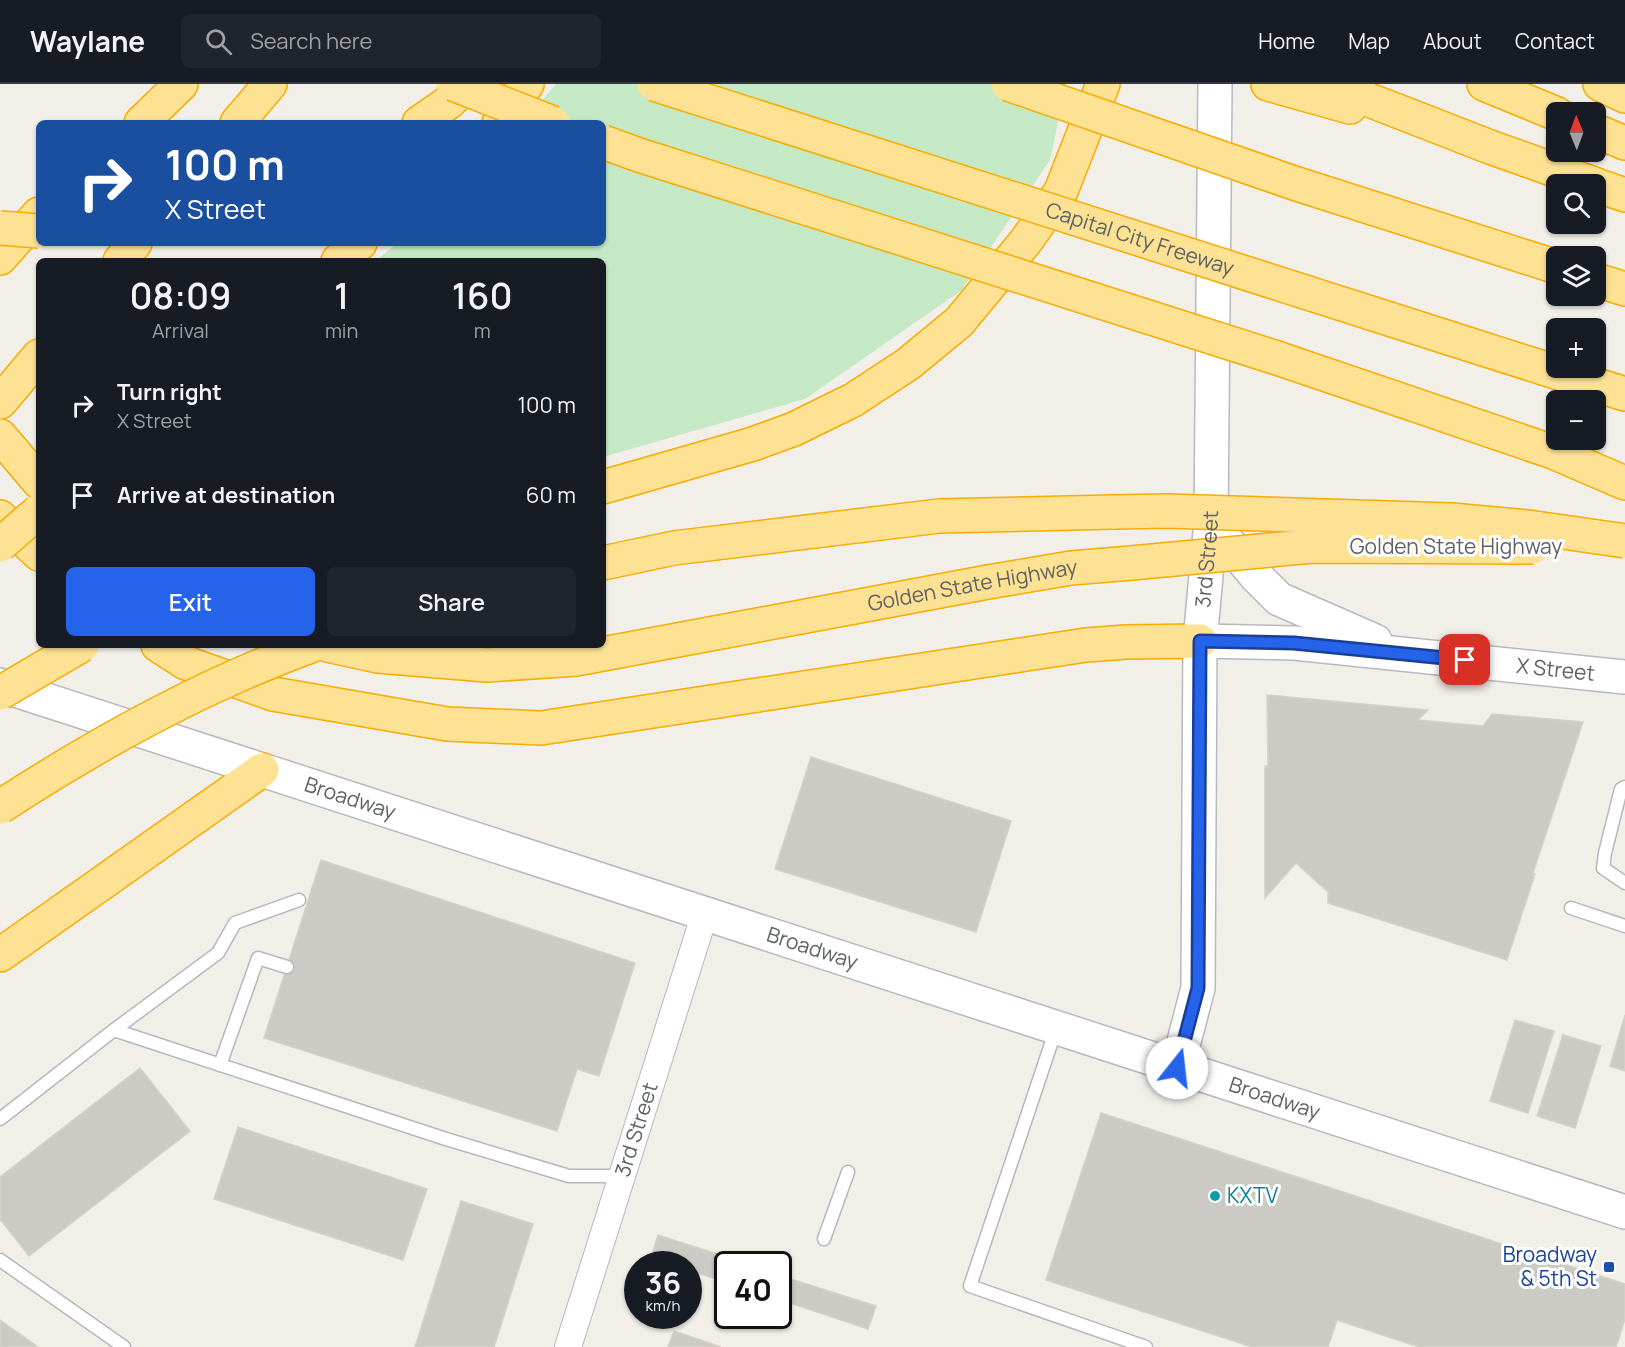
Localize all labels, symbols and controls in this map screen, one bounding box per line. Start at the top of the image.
search box [181,14,601,68]
text: Waylane [30,22,145,60]
icon: search [202,25,235,58]
text: Search here [250,26,372,56]
text: Home [1258,27,1315,55]
text: Map [1348,27,1390,55]
text: About [1423,27,1482,55]
text: Contact [1515,27,1595,55]
north arrow [1546,102,1606,162]
map controls [1546,102,1606,450]
text: 100 m [165,135,285,193]
icon: right [66,144,144,222]
button: search [1546,174,1606,234]
text: X Street [165,190,266,227]
street label: Capital City Freeway [1042,195,1238,281]
button: layers [1546,246,1606,306]
text: 08:09 [129,271,231,320]
text: 1 [334,271,349,320]
text: 160 [452,271,513,320]
text: Arrival [152,317,209,344]
text: min [325,317,358,344]
text: m [474,317,491,344]
button: + [1546,318,1606,378]
text: Turn right [117,377,222,407]
icon: right [66,389,99,422]
text: 100 m [518,390,576,420]
button: − [1546,390,1606,450]
text: X Street [117,407,192,434]
icon: arrive [66,479,99,512]
text: Arrive at destination [117,480,335,510]
text: 60 m [526,480,576,510]
street label: 3rd Street [1188,510,1224,609]
street label: Golden State Highway [1350,532,1562,560]
street label: Golden State Highway [865,553,1078,617]
button: Exit [66,567,315,636]
button: Share [327,567,576,636]
pin [1439,634,1490,685]
icon: arrive [1448,643,1481,676]
street label: X Street [1515,651,1596,687]
street label: Broadway [301,770,400,825]
street label: Broadway [763,920,862,975]
position arrow [1145,1036,1209,1100]
street label: Broadway [1226,1070,1324,1125]
street label: 3rd Street [608,1079,664,1180]
place label: KXTV [1227,1181,1279,1209]
marker: KXTV [1208,1189,1222,1203]
place label: Broadway & 5th St [1503,1240,1597,1292]
speed limit sign: 40 [714,1251,792,1329]
marker: Broadway & 5th St [1602,1260,1616,1274]
text: 36 [645,1262,681,1303]
text: km/h [646,1295,680,1316]

